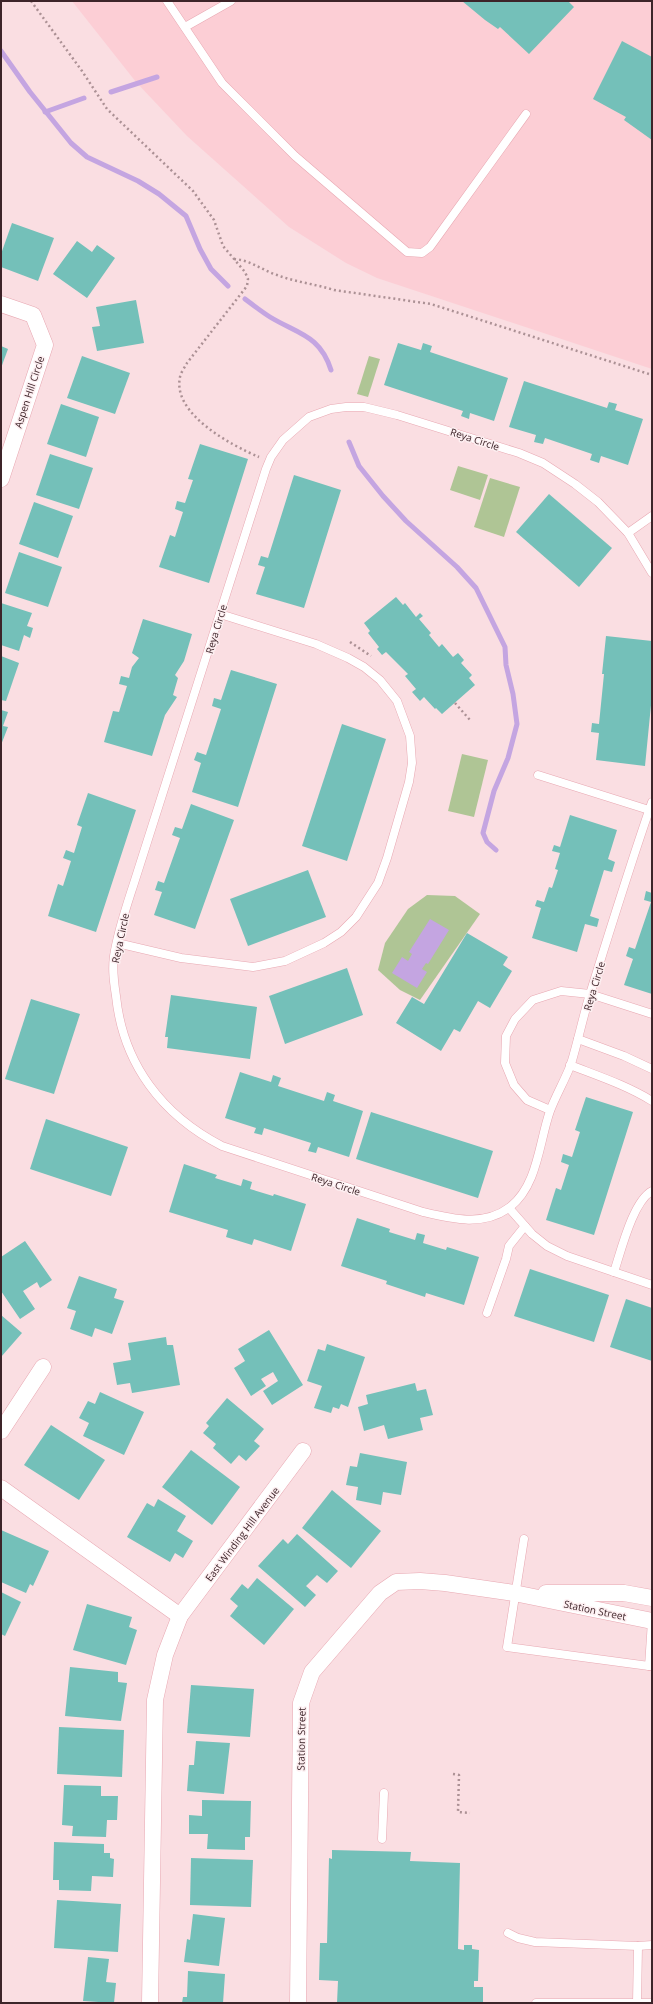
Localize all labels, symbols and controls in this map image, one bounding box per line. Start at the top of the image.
street label: Aspen Hill Circle [11,354,47,430]
street label: Reya Circle [449,424,502,454]
street label: Reya Circle [202,602,230,655]
street label: Reya Circle [108,911,132,964]
street label: Reya Circle [580,959,608,1012]
street label: Reya Circle [310,1169,363,1199]
street label: East Winding Hill Avenue [202,1484,282,1584]
street label: Station Street [563,1597,628,1624]
street label: Station Street [293,1707,309,1771]

